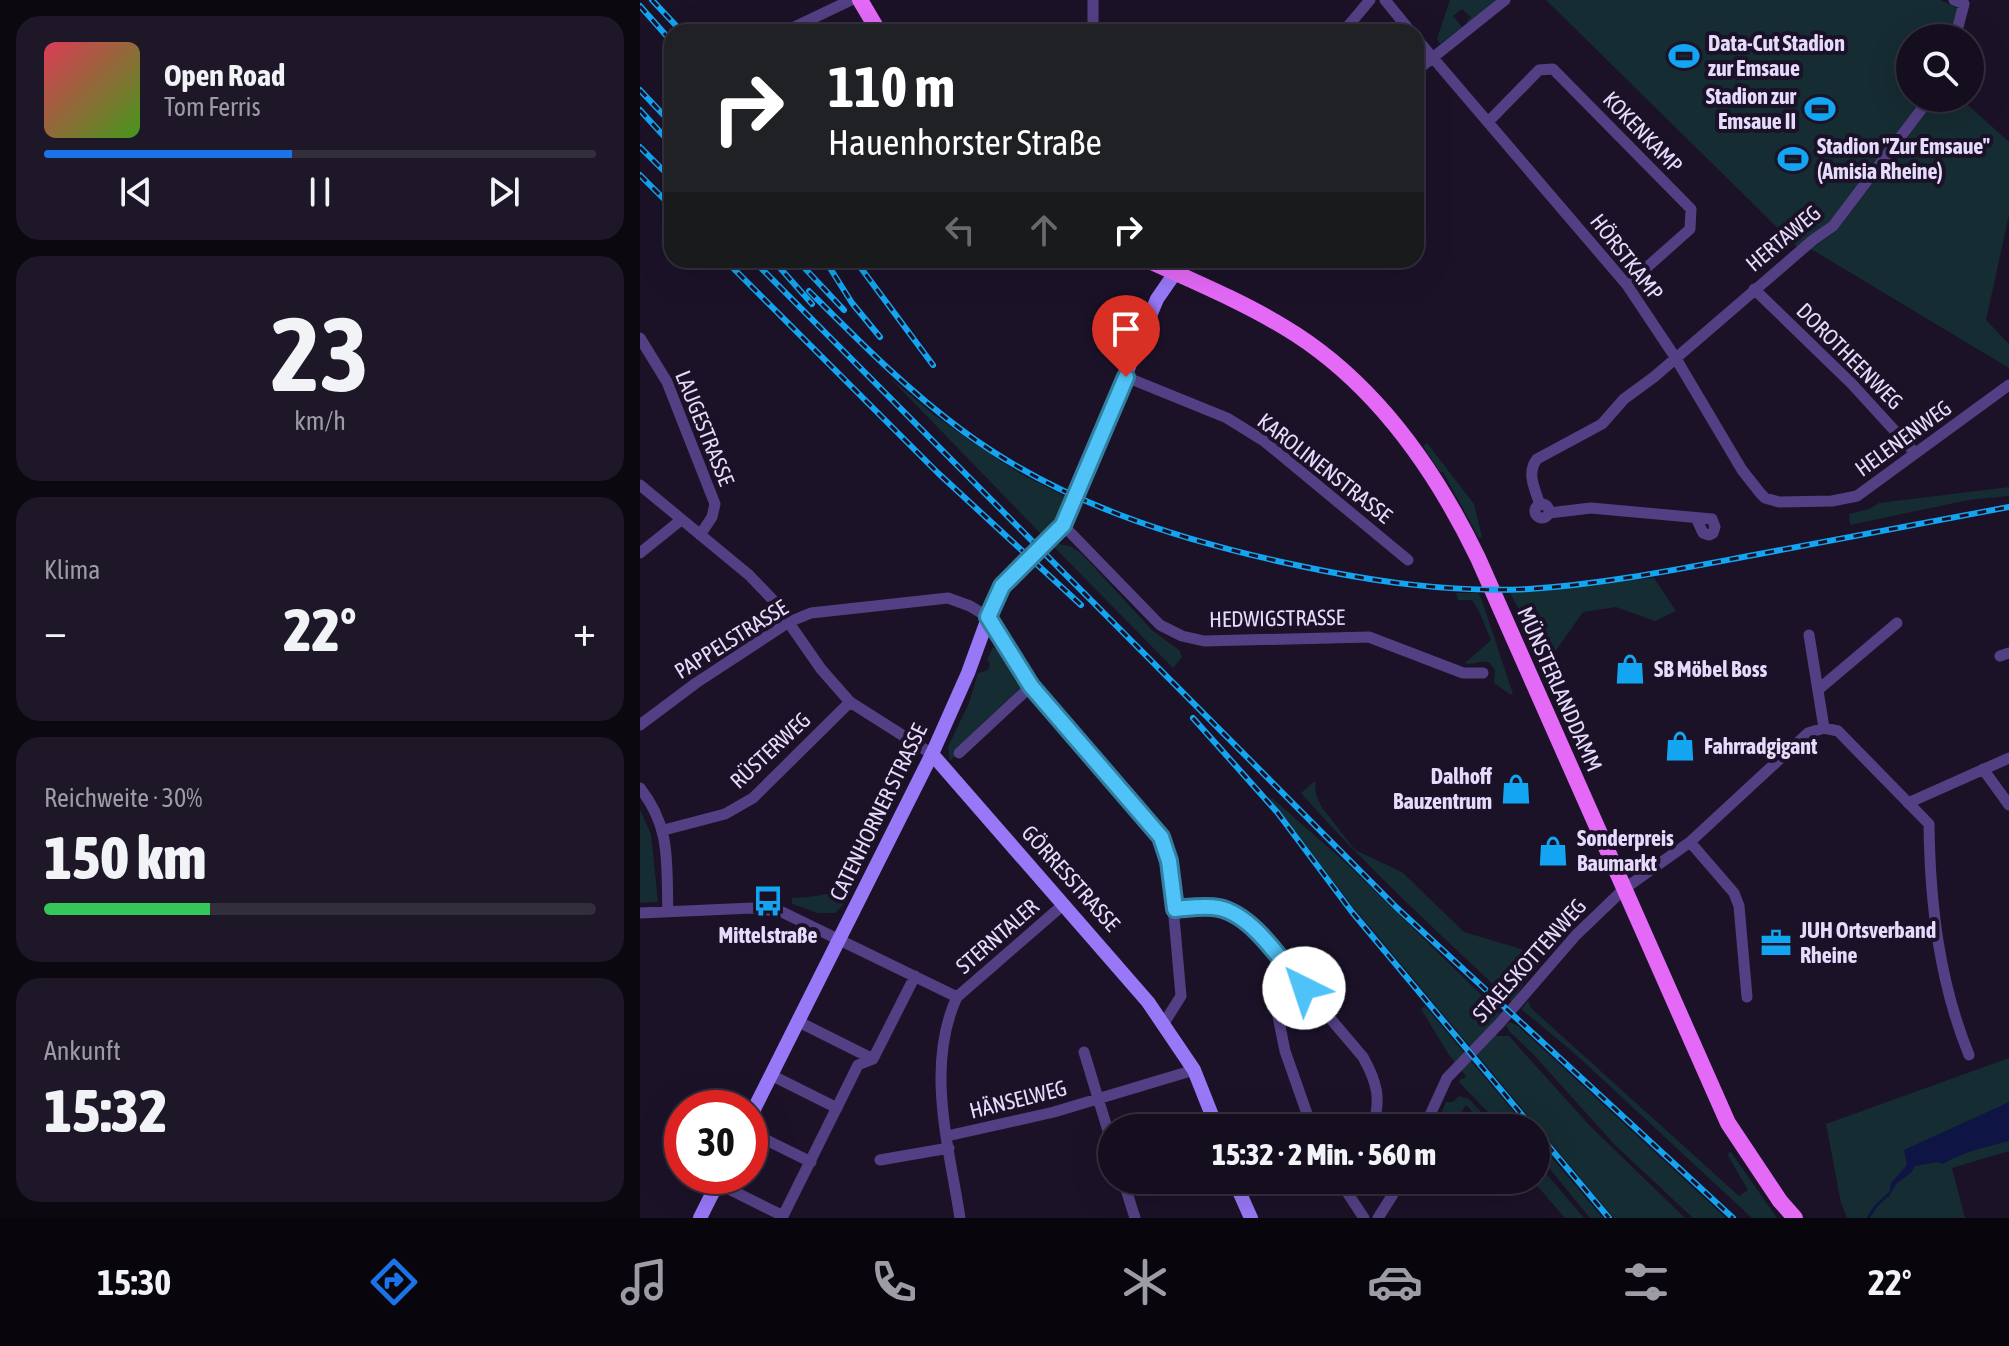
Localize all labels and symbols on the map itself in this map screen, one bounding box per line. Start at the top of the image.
place label: Data-Cut Stadion zur Emsaue [1708,30,1845,81]
sports icon: Data-Cut Stadion zur Emsaue [1667,39,1701,73]
place label: Stadion zur Emsaue II [1706,83,1797,134]
street label: KOKENKAMP [1598,86,1688,178]
sports icon: Stadion zur Emsaue II [1803,92,1837,126]
place label: Stadion "Zur Emsaue" (Amisia Rheine) [1817,133,1990,184]
sports icon: Stadion "Zur Emsaue" (Amisia Rheine) [1776,142,1810,176]
street label: HERTAWEG [1740,199,1826,277]
street label: HÖRSTKAMP [1585,209,1669,305]
pin [1092,295,1160,377]
street label: DOROTHEENWEG [1791,297,1909,415]
street label: LAUGESTRASSE [670,367,740,490]
street label: HELENENWEG [1850,394,1956,482]
street label: KAROLINENSTRASSE [1253,408,1398,529]
street label: PAPPELSTRASSE [670,594,793,684]
street label: MÜNSTERLANDDAMM [1512,603,1608,775]
street label: HEDWIGSTRASSE [1209,604,1346,632]
shop icon: SB Möbel Boss [1613,652,1647,686]
place label: SB Möbel Boss [1654,656,1768,682]
street label: RÜSTERWEG [725,706,815,794]
street label: CATENHORNER STRASSE [824,719,932,905]
shop icon: Fahrradgigant [1663,729,1697,763]
place label: Fahrradgigant [1704,733,1818,759]
place label: Dalhoff Bauzentrum [1393,763,1493,814]
shop icon: Dalhoff Bauzentrum [1499,772,1533,806]
street label: GÖRRESSTRASSE [1017,820,1126,937]
place label: Sonderpreis Baumarkt [1577,825,1674,876]
shop icon: Sonderpreis Baumarkt [1536,834,1570,868]
bus stop icon: Mittelstraße [751,884,785,918]
street label: STERNTALER [950,893,1044,979]
street label: STAELSKOTTENWEG [1467,893,1591,1027]
place label: JUH Ortsverband Rheine [1799,917,1936,968]
place label: Mittelstraße [719,922,817,948]
office icon: JUH Ortsverband Rheine [1759,926,1793,960]
position arrow [1262,946,1346,1030]
street label: HÄNSELWEG [967,1074,1069,1124]
speed limit sign: 30 [664,1090,768,1194]

